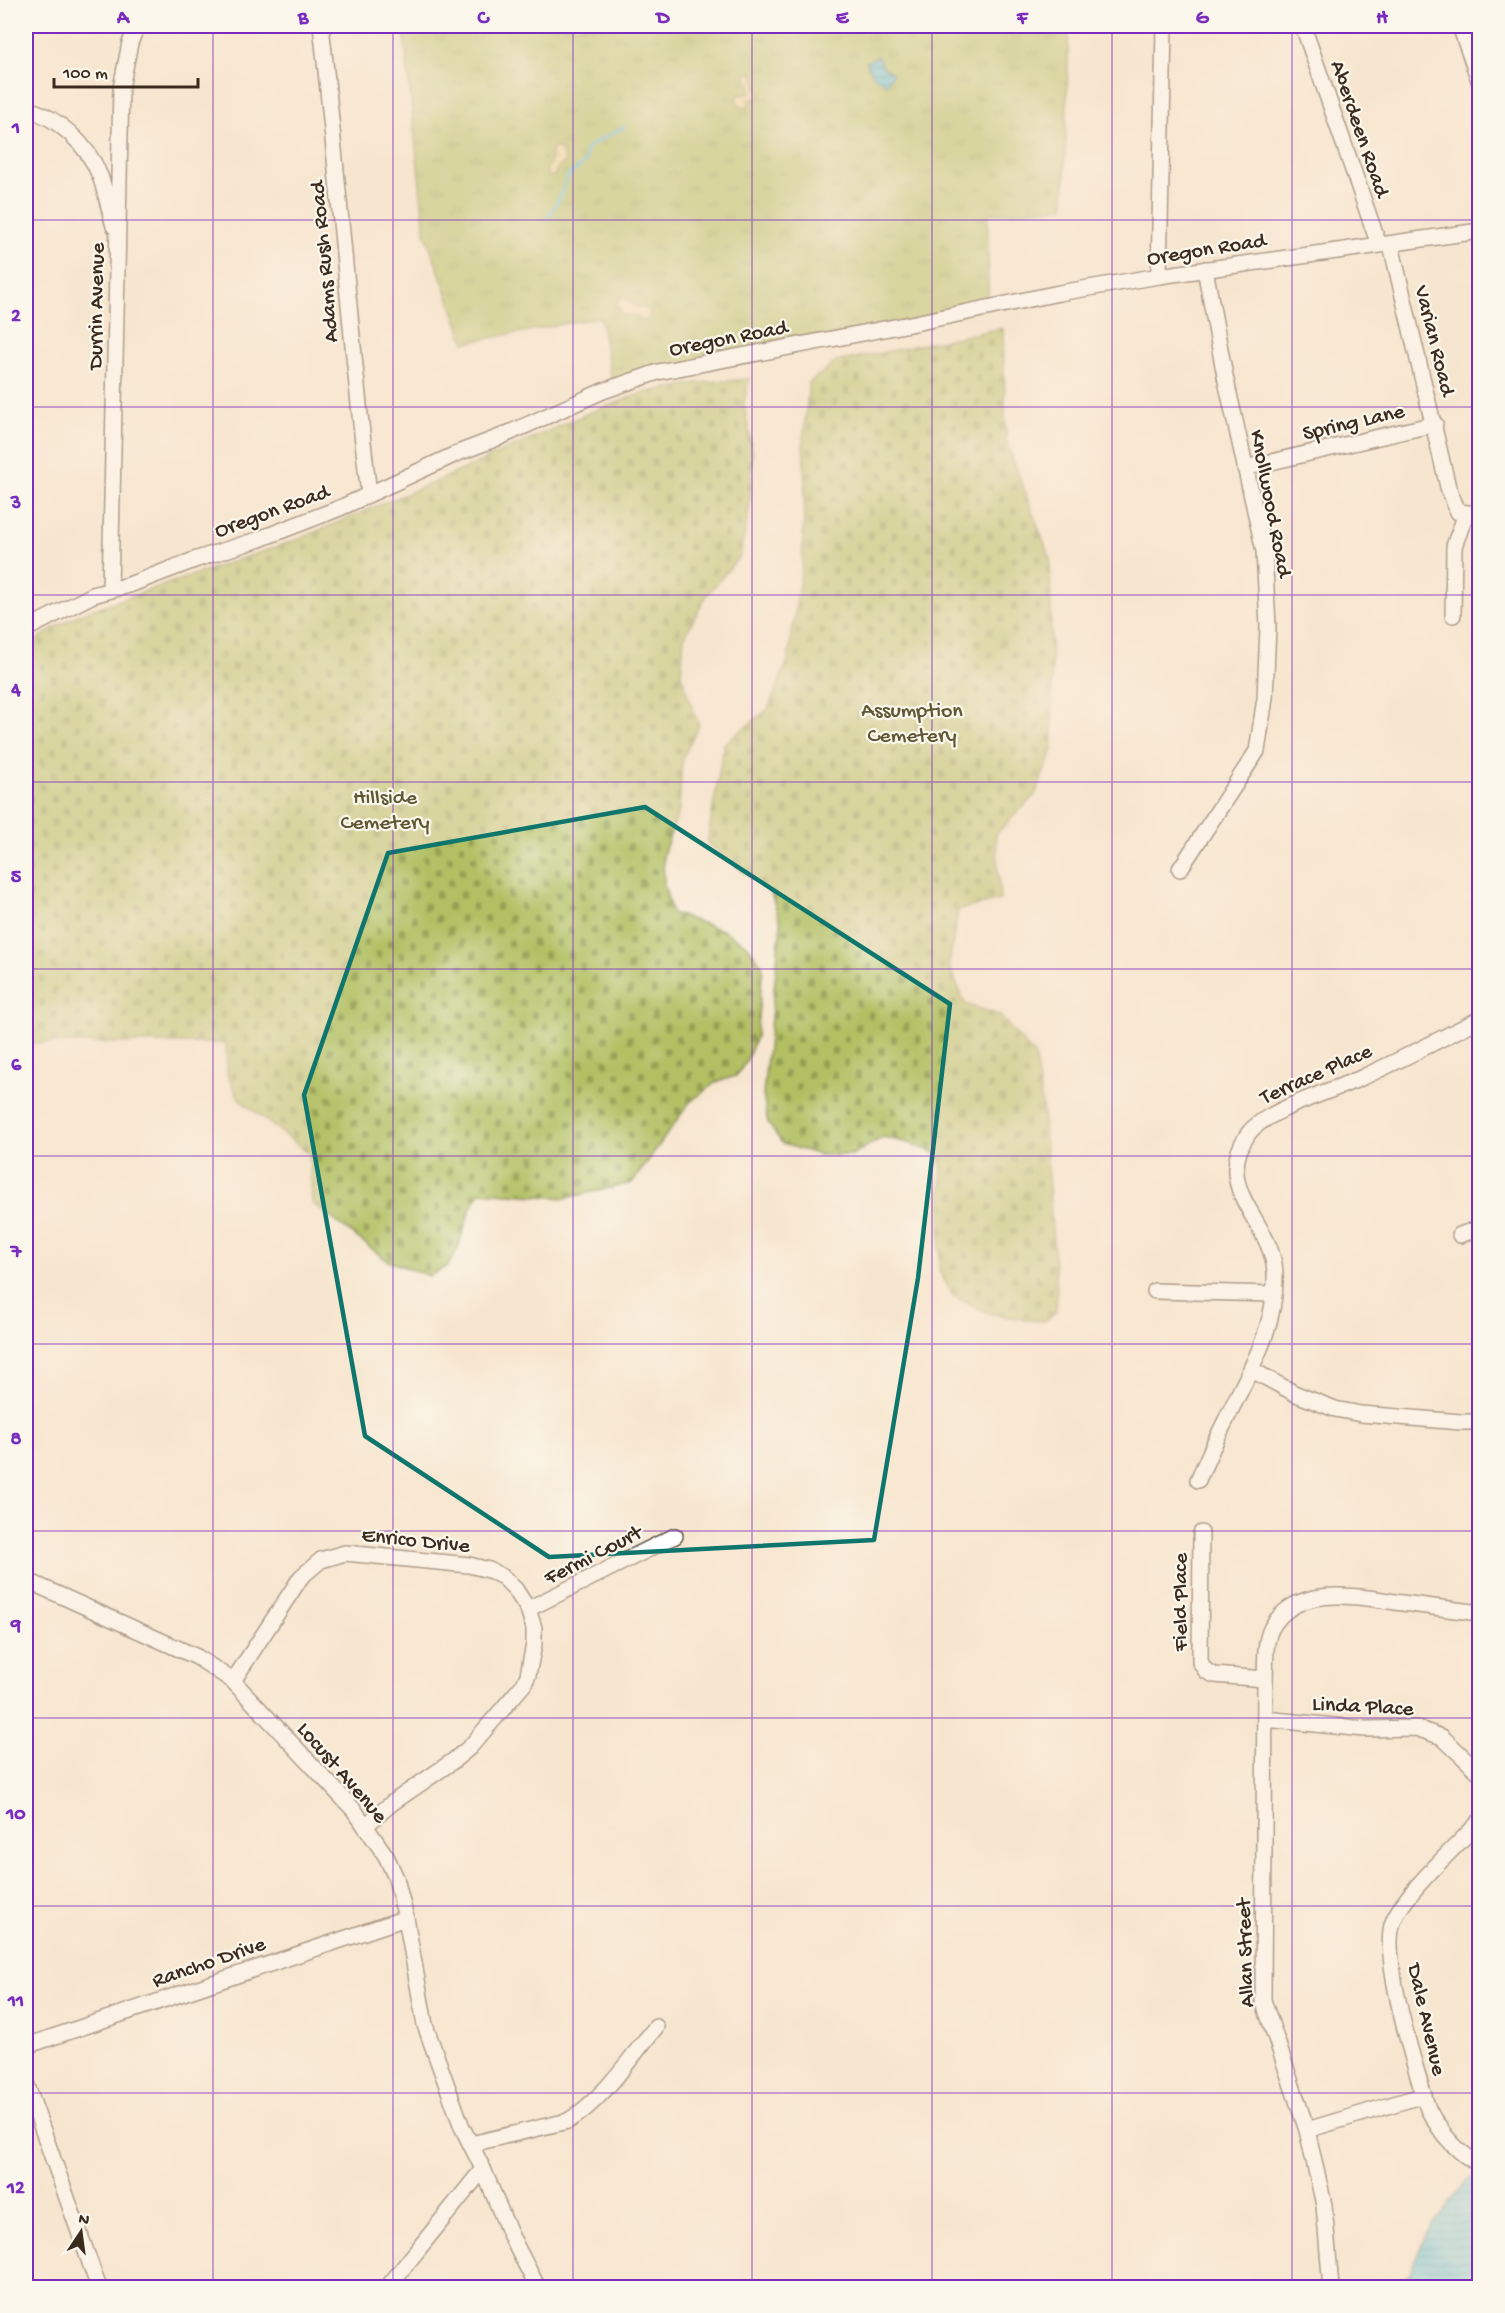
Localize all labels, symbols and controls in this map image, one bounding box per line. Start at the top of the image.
text: A [116,8,131,31]
text: B [297,8,309,31]
text: C [477,8,491,31]
text: D [654,8,670,31]
text: E [836,8,850,31]
text: F [1016,8,1029,31]
text: G [1196,8,1210,31]
text: H [1376,8,1388,31]
scale bar [54,51,198,89]
street label: Aberdeen Road [1323,57,1394,203]
text: 100 m [62,64,108,85]
text: 1 [11,118,20,141]
street label: Adams Rush Road [306,178,346,343]
street label: Oregon Road [1145,228,1270,273]
street label: Durrin Avenue [84,242,112,372]
street label: Varian Road [1407,282,1460,401]
text: 2 [11,306,21,329]
street label: Oregon Road [667,315,792,364]
street label: Spring Lane [1300,399,1408,448]
street label: Knollwood Road [1242,428,1297,582]
street label: Oregon Road [212,479,335,546]
text: 3 [10,493,21,516]
text: 4 [10,680,21,703]
park label: Assumption Cemetery [861,699,963,750]
park label: Hillside Cemetery [340,786,430,837]
text: 5 [11,867,22,890]
street label: Terrace Place [1255,1039,1377,1113]
text: 6 [11,1055,22,1078]
text: 7 [10,1242,23,1265]
text: 8 [11,1429,22,1452]
street label: Fermi Court [540,1520,649,1593]
street label: Enrico Drive [360,1523,472,1561]
street label: Field Place [1169,1552,1195,1652]
text: 9 [10,1616,21,1639]
street label: Linda Place [1311,1692,1415,1724]
street label: Locust Avenue [290,1718,392,1830]
text: 10 [5,1804,26,1827]
street label: Allan Street [1232,1896,1262,2008]
street label: Rancho Drive [149,1932,270,1995]
street label: Dale Avenue [1399,1959,1451,2079]
text: 11 [7,1991,24,2014]
text: 12 [6,2178,25,2201]
north arrow [51,2202,111,2262]
text: N [76,2210,91,2231]

